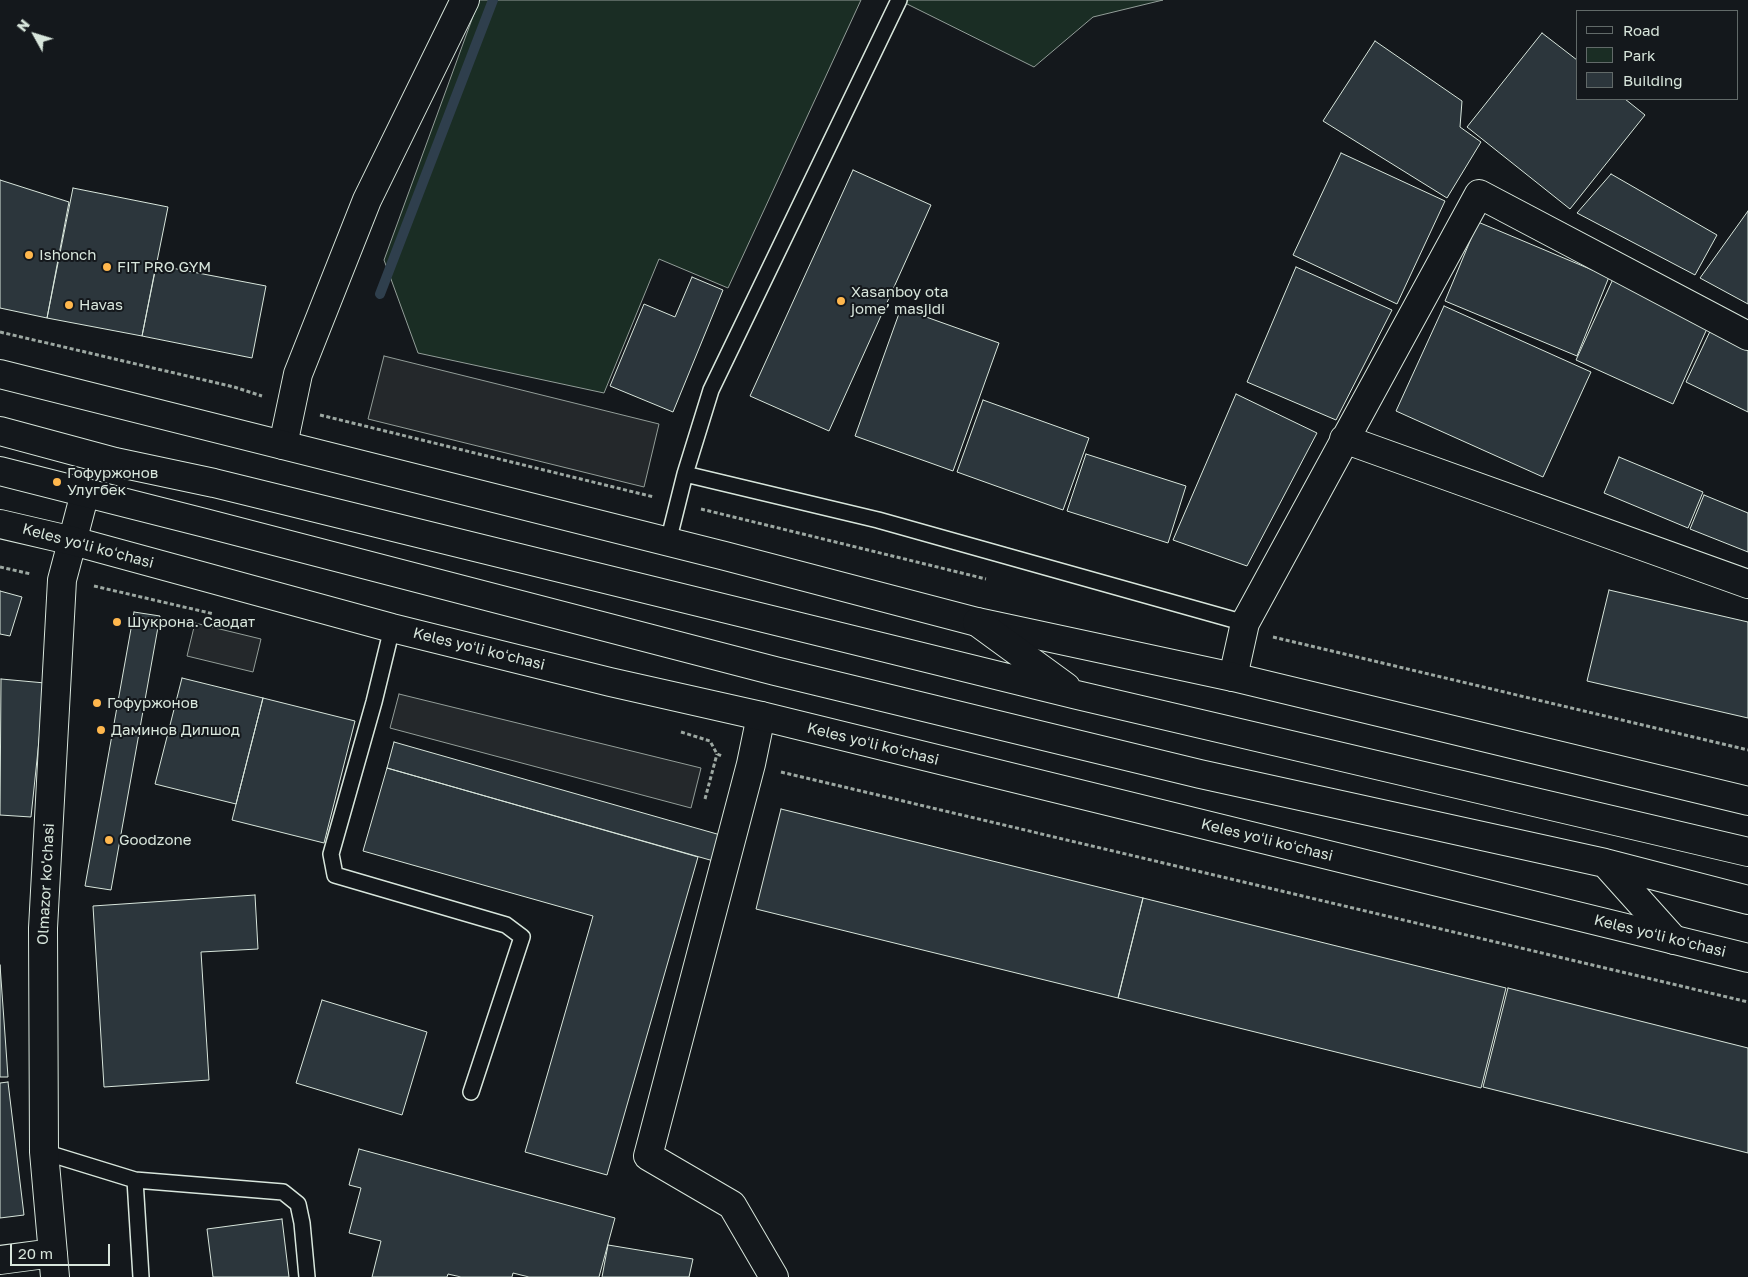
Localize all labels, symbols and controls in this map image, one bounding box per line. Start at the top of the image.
north arrow [10,10,60,60]
legend [1576,10,1738,100]
text: N [13,16,33,35]
text: Road [1623,21,1660,39]
text: Park [1623,46,1655,64]
text: Building [1623,71,1683,89]
place label: Ishonch [39,246,97,264]
marker: Ishonch [23,249,35,261]
place label: FIT PRO GYM [117,258,211,276]
marker: FIT PRO GYM [101,261,113,273]
place label: Xasanboy ota jome’ masjidi [851,283,948,318]
marker: Xasanboy ota jome’ masjidi [835,295,847,307]
place label: Havas [79,296,123,314]
marker: Havas [63,299,75,311]
place label: Гофуржонов Улугбек [67,464,158,499]
marker: Гофуржонов Улугбек [51,476,63,488]
street label: Keles yoʻli koʻchasi [20,520,156,572]
place label: Шукрона. Саодат [127,613,255,631]
marker: Шукрона. Саодат [111,616,123,628]
street label: Keles yoʻli koʻchasi [411,624,547,674]
place label: Гофуржонов [107,694,198,712]
marker: Гофуржонов [91,697,103,709]
street label: Keles yoʻli koʻchasi [805,719,941,769]
place label: Даминов Дилшод [111,721,240,739]
marker: Даминов Дилшод [95,724,107,736]
street label: Keles yoʻli koʻchasi [1199,815,1335,865]
street label: Olmazor ko'chasi [34,823,58,945]
place label: Goodzone [119,831,191,849]
marker: Goodzone [103,834,115,846]
street label: Keles yoʻli koʻchasi [1592,911,1728,961]
scale bar [12,1234,112,1266]
text: 20 m [18,1244,53,1262]

